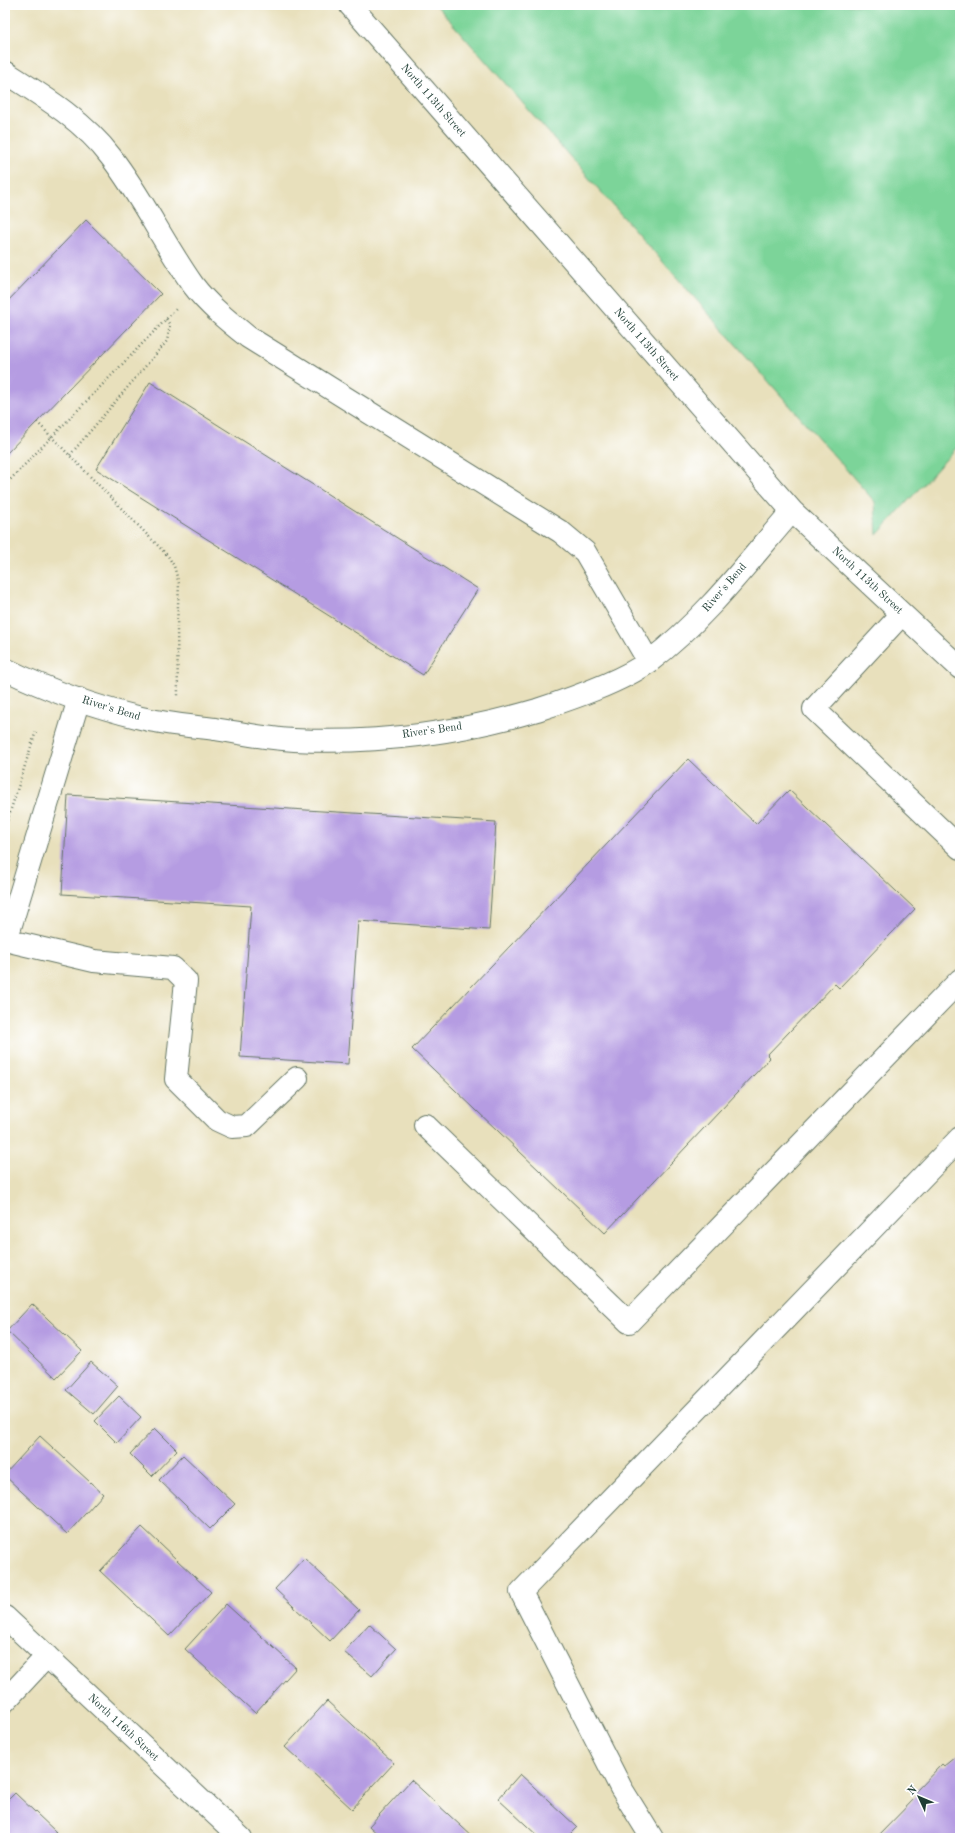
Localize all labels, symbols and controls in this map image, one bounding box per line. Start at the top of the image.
street label: North 113th Street [398,62,468,140]
street label: North 113th Street [611,306,681,384]
street label: North 113th Street [829,545,905,617]
street label: River's Bend [701,561,749,614]
street label: River's Bend [80,695,142,723]
street label: River's Bend [401,721,463,741]
street label: North 116th Street [85,1692,161,1764]
north arrow [899,1777,939,1817]
text: N [906,1784,920,1798]

